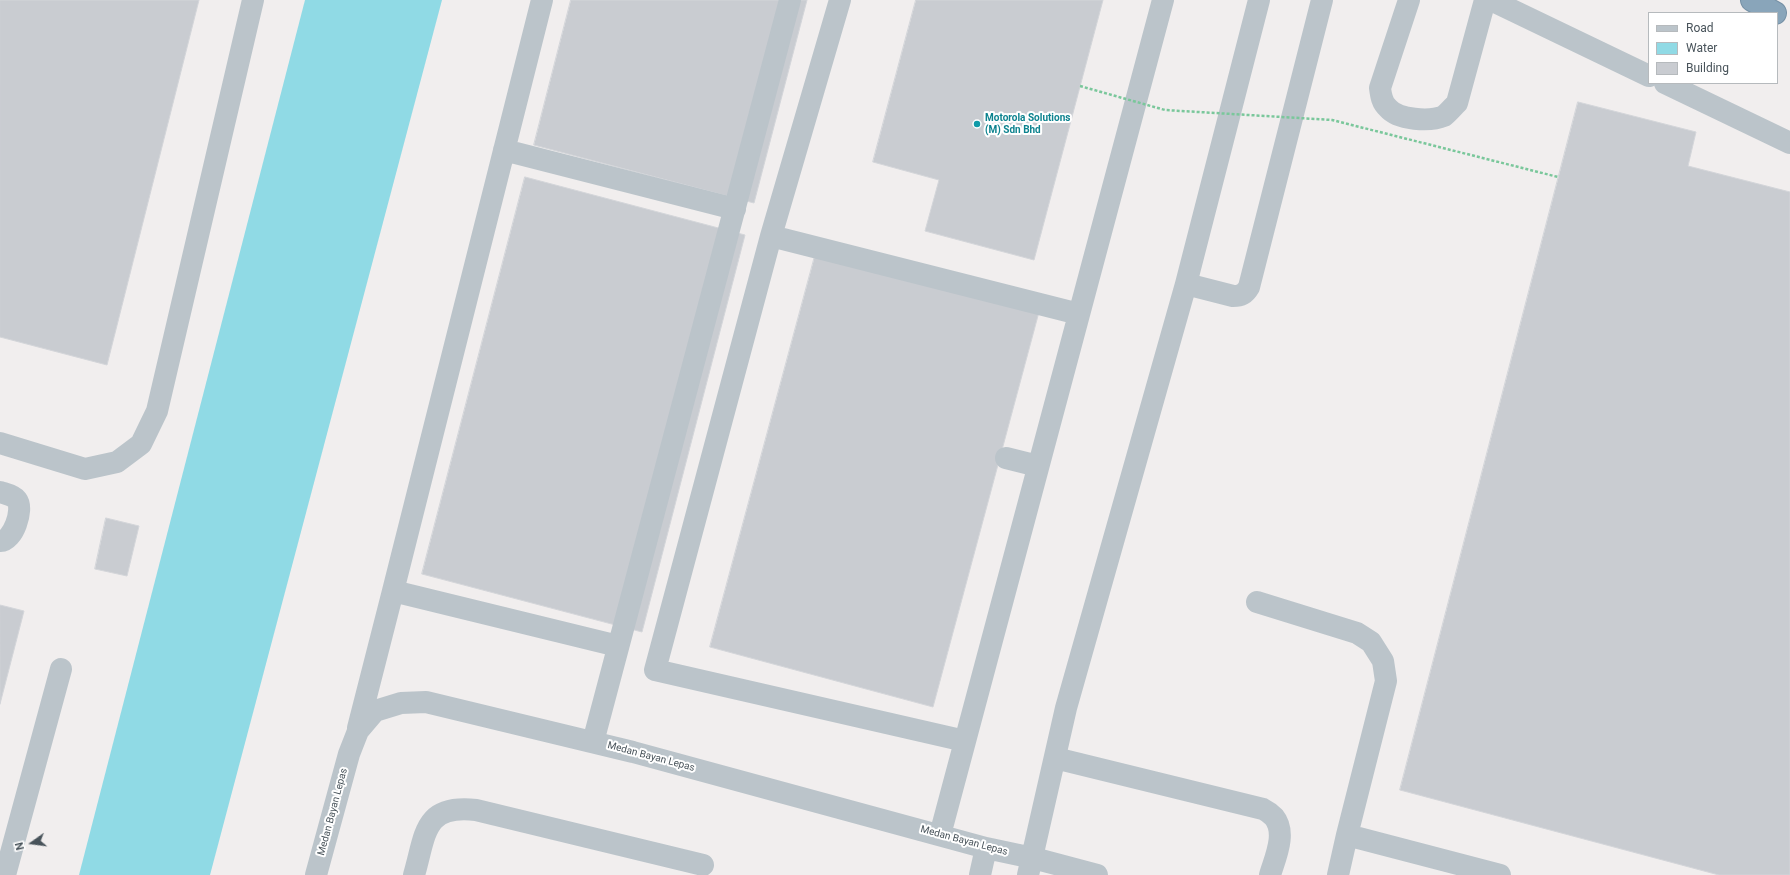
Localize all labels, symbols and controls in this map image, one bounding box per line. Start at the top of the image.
legend [1648,12,1778,84]
text: Road [1686,21,1714,35]
text: Water [1686,41,1717,55]
text: Building [1686,61,1729,75]
place label: Motorola Solutions (M) Sdn Bhd [985,112,1070,136]
marker: Motorola Solutions (M) Sdn Bhd [972,119,982,129]
street label: Medan Bayan Lepas [606,740,696,774]
street label: Medan Bayan Lepas [316,767,350,857]
north arrow [12,823,52,863]
street label: Medan Bayan Lepas [919,824,1009,858]
text: N [13,841,27,851]

